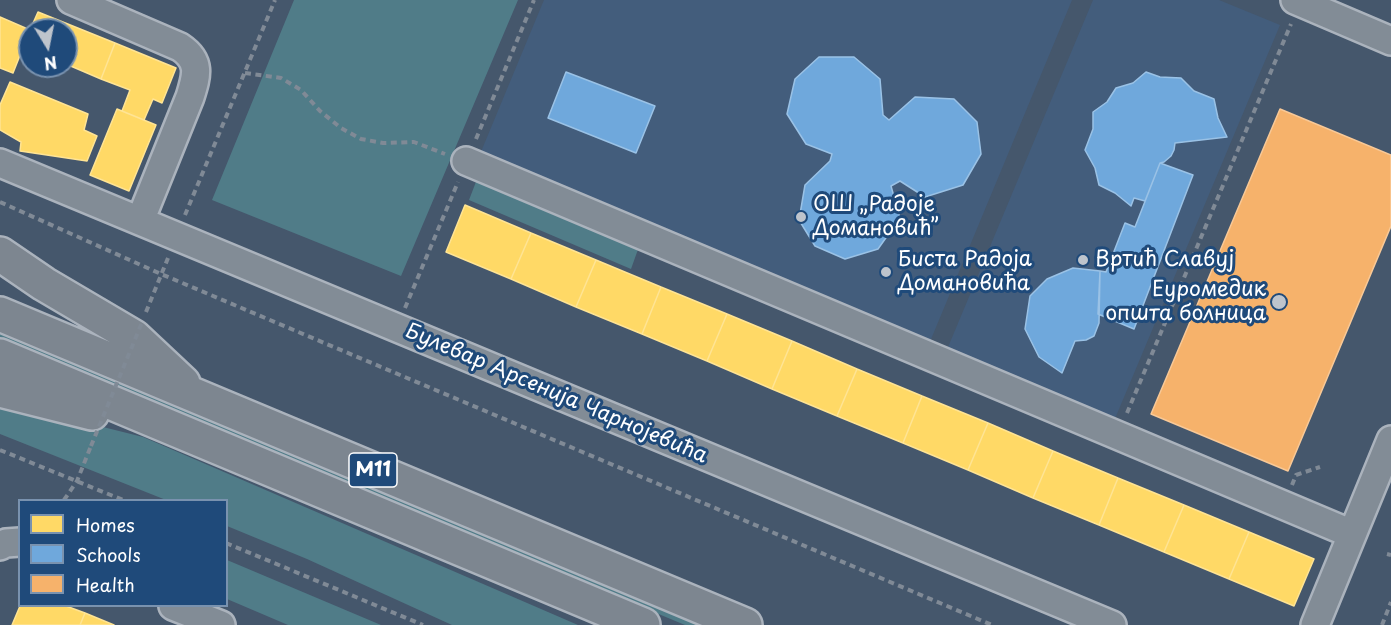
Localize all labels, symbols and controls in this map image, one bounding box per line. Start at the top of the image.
north arrow [18,18,78,78]
text: N [42,51,59,77]
place label: ОШ „Радоје Домановић” [813,192,939,242]
marker: ОШ „Радоје Домановић” [794,210,808,224]
place label: Биста Радоја Домановића [898,247,1032,297]
place label: Вртић Славуј [1095,247,1234,273]
marker: Вртић Славуј [1076,253,1090,267]
marker: Биста Радоја Домановића [879,265,893,279]
place label: Еуромедик општа болница [1105,277,1266,327]
marker: Еуромедик општа болница [1270,293,1288,311]
street label: Булевар Арсенија Чарнојевића [401,319,711,469]
road number: M11 [349,453,397,487]
legend [18,499,228,607]
text: Homes [76,511,134,538]
text: Schools [76,541,141,568]
text: Health [76,571,135,598]

